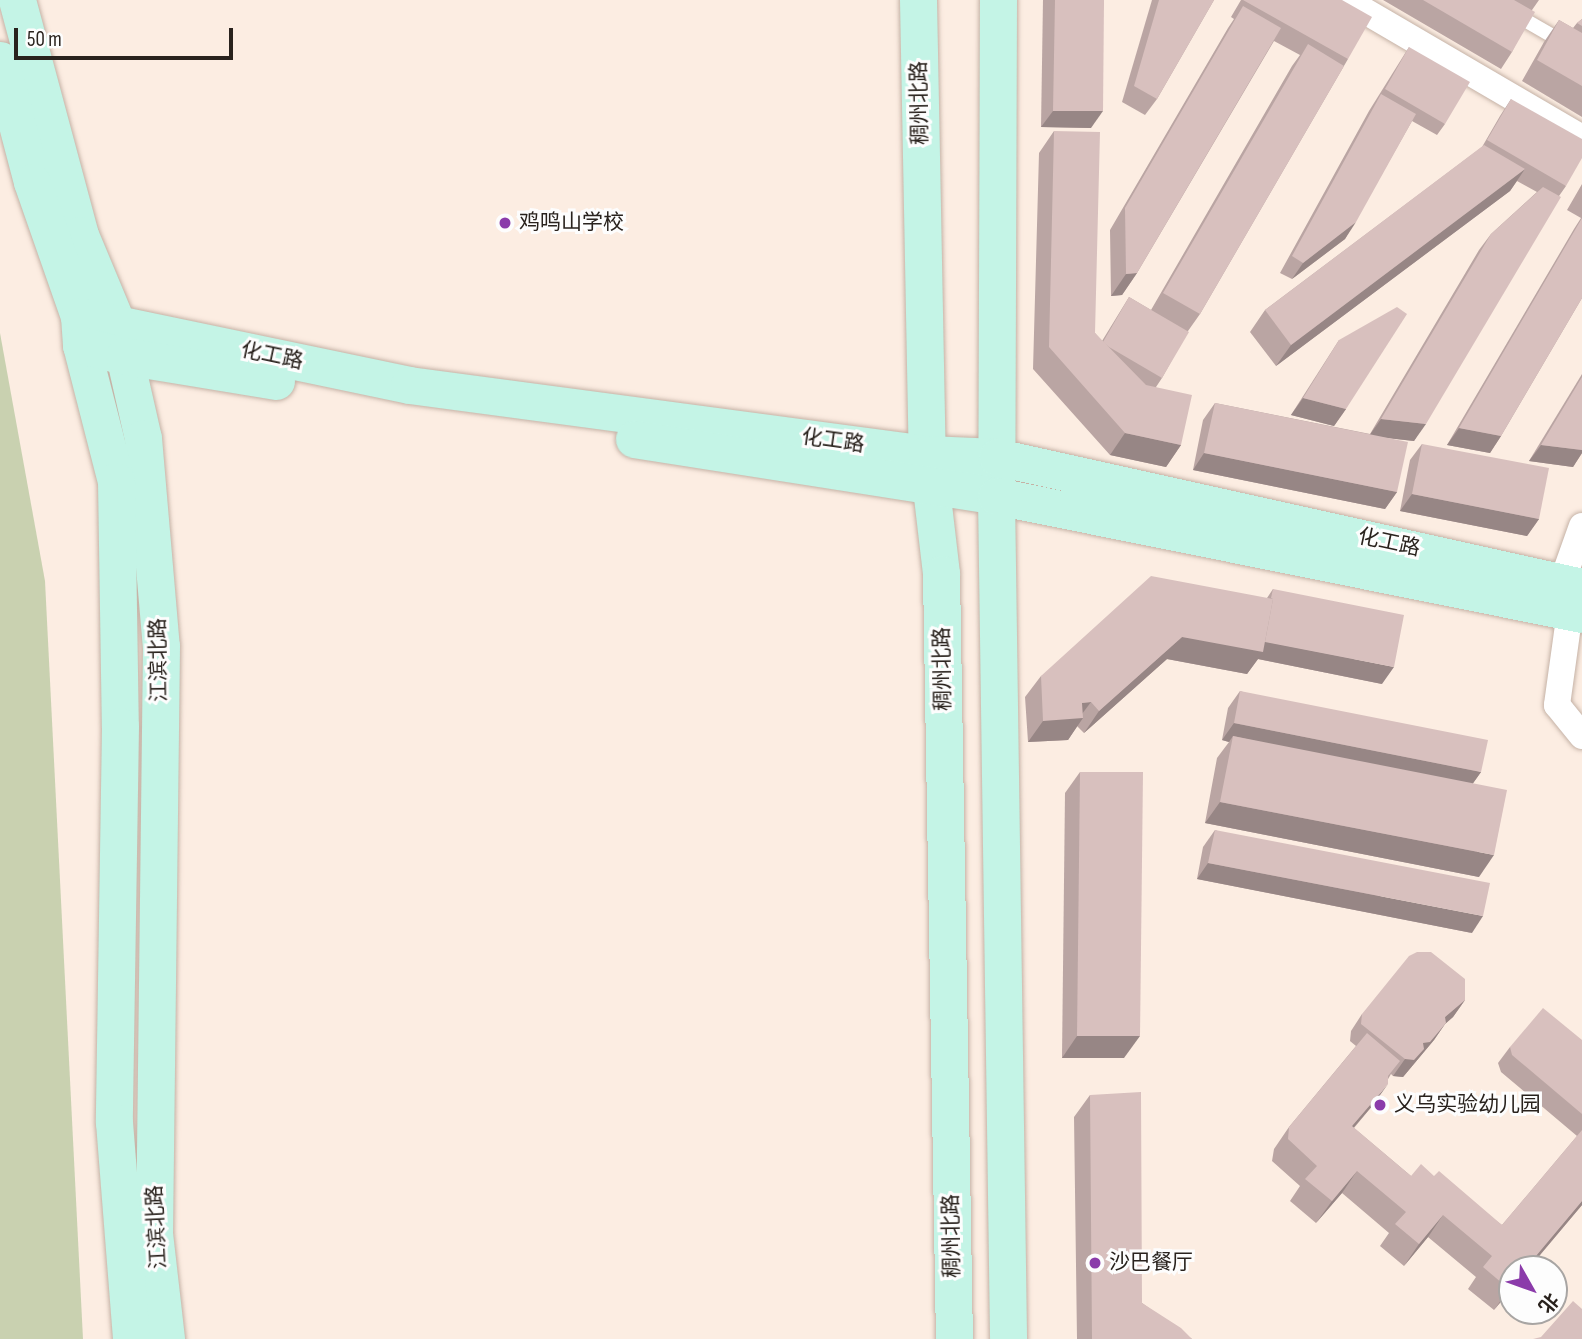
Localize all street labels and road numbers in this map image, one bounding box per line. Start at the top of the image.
street label: 稠州北路 [907,61,933,145]
street label: 化工路 [239,337,305,375]
street label: 化工路 [800,424,866,458]
street label: 化工路 [1356,524,1422,562]
street label: 江滨北路 [146,618,172,702]
street label: 稠州北路 [930,627,956,711]
street label: 江滨北路 [142,1184,172,1270]
street label: 稠州北路 [939,1194,965,1278]

